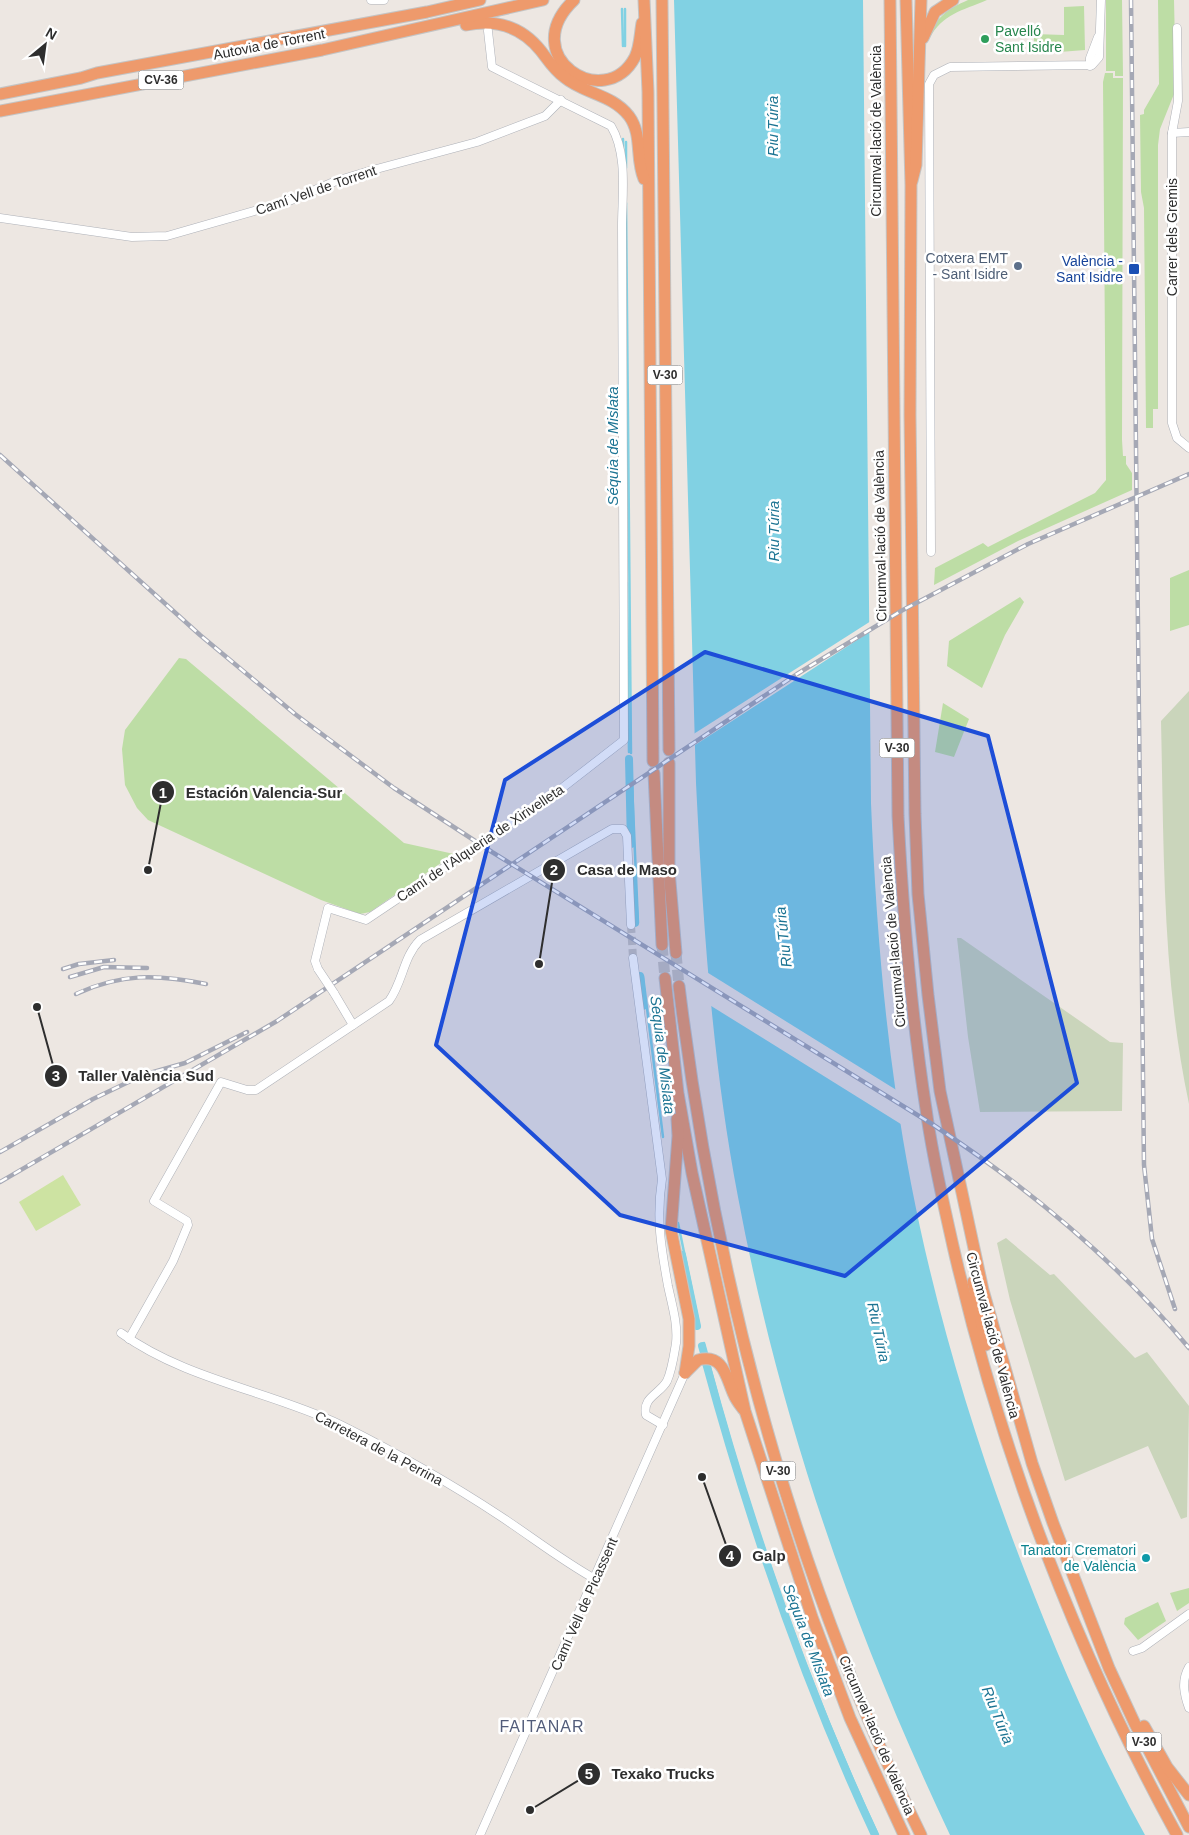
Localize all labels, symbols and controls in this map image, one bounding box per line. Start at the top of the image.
north arrow [20,20,70,70]
place label: Pavelló Sant Isidre [995,23,1062,55]
text: N [43,24,60,43]
street label: Autovia de Torrent [212,25,326,63]
marker: Pavelló Sant Isidre [979,33,991,45]
street label: Circumval·lació de València [868,45,884,217]
road number: CV-36 [138,70,184,90]
water label: Riu Túria [764,96,781,156]
street label: Camí Vell de Torrent [254,162,379,218]
street label: Carrer dels Gremis [1164,178,1180,296]
place label: Cotxera EMT - Sant Isidre [926,250,1008,282]
place label: València - Sant Isidre [1056,253,1123,285]
marker: Cotxera EMT - Sant Isidre [1012,260,1024,272]
marker: València - Sant Isidre [1127,262,1141,276]
road number: V-30 [648,366,682,384]
water label: Séquia de Mislata [604,386,621,506]
street label: Circumval·lació de València [870,450,889,622]
water label: Riu Túria [765,501,782,561]
road number: V-30 [880,738,914,758]
callout: Estación Valencia-Sur [151,777,352,807]
street label: Camí de l'Alqueria de Xirivelleta [393,781,567,905]
text: 1 [159,784,167,801]
text: Estación Valencia-Sur [186,784,343,801]
callout: Casa de Maso [542,855,687,885]
street label: Circumval·lació de València [878,856,908,1028]
text: 2 [550,861,558,878]
text: Casa de Maso [577,861,677,878]
water label: Riu Túria [771,906,795,968]
water label: Séquia de Mislata [647,995,679,1115]
callout: Taller València Sud [43,1061,224,1091]
text: 3 [52,1067,60,1084]
text: Taller València Sud [78,1067,214,1084]
street label: Circumval·lació de València [963,1250,1023,1420]
water label: Riu Túria [864,1300,894,1364]
street label: Carretera de la Perrina [312,1408,446,1489]
road number: V-30 [760,1462,796,1480]
street label: Camí Vell de Picassent [547,1535,621,1673]
callout: Galp [717,1541,795,1571]
place label: Tanatori Crematori de València [1021,1542,1136,1574]
text: 4 [726,1547,735,1564]
text: Galp [752,1547,786,1564]
marker: Tanatori Crematori de València [1140,1552,1152,1564]
water label: Séquia de Mislata [780,1581,838,1699]
street label: Circumval·lació de València [836,1653,918,1817]
water label: Riu Túria [979,1684,1017,1746]
district label: FAITANAR [499,1718,585,1735]
road number: V-30 [1126,1732,1162,1751]
callout: Texako Trucks [577,1759,725,1789]
text: 5 [585,1765,593,1782]
text: Texako Trucks [611,1765,715,1782]

